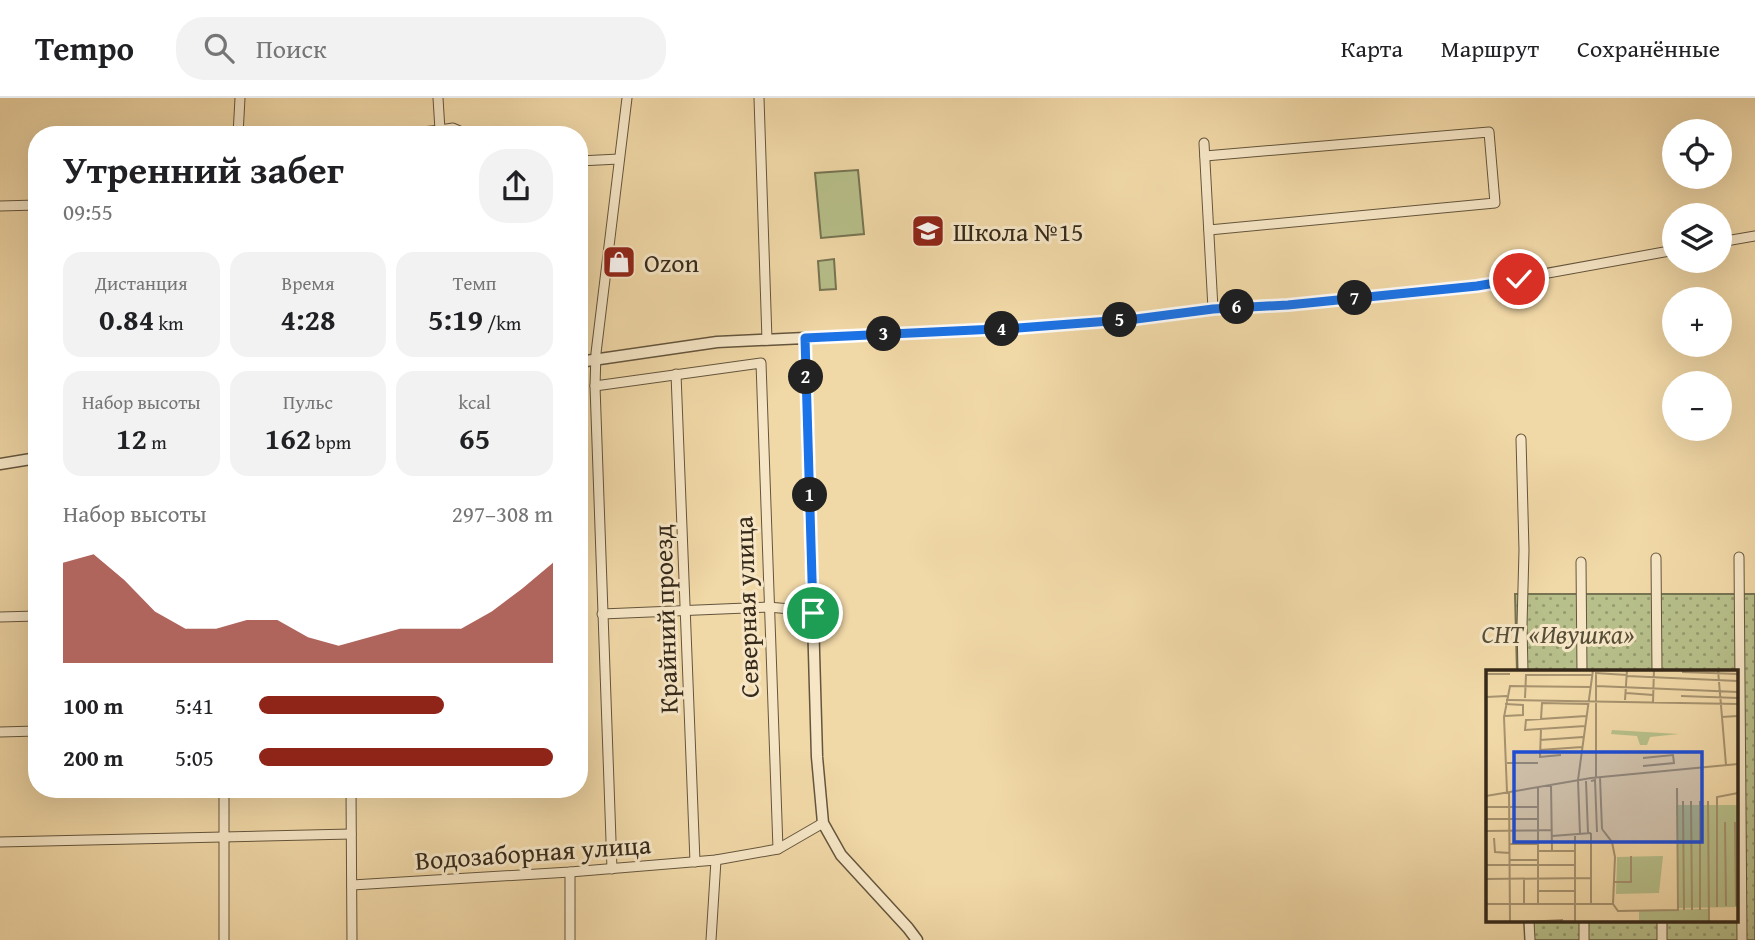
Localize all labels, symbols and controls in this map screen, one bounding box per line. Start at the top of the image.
search box [176,17,666,80]
text: Tempo [35,24,134,72]
icon: search [200,29,238,67]
text: Поиск [256,29,327,68]
text: Карта [1341,31,1403,66]
text: Маршрут [1441,31,1539,66]
text: Сохранённые [1577,31,1720,66]
map controls [1662,119,1732,441]
button: locate [1662,119,1732,189]
text: Утренний забег [63,141,344,197]
button: share [479,149,553,223]
text: 09:55 [63,195,113,228]
button: layers [1662,203,1732,273]
school or university icon: Школа №15 [909,212,947,250]
place label: Школа №15 [953,212,1084,251]
shop icon: Ozon [600,243,638,281]
place label: Ozon [644,243,699,282]
pin [1489,249,1549,309]
icon: check [1500,260,1538,298]
text: Дистанция [95,269,188,297]
text: Время [281,269,335,297]
text: Темп [453,269,497,297]
pin: 7 [1338,280,1372,316]
text: 7 [1350,283,1359,311]
button: + [1662,287,1732,357]
pin: 6 [1220,290,1254,325]
text: 6 [1232,292,1241,320]
text: 0.84 [99,297,154,341]
text: 4:28 [280,297,336,341]
text: 5:19 [428,297,483,341]
pin: 5 [1102,302,1138,338]
text: 5 [1115,305,1124,333]
text: km [154,309,184,337]
text: /km [483,309,521,337]
pin: 4 [984,312,1020,346]
text: 4 [997,314,1006,342]
pin: 3 [866,316,902,352]
text: 3 [879,319,888,347]
pin: 2 [788,360,824,394]
text: 2 [801,362,810,390]
button: − [1662,371,1732,441]
text: Набор высоты [82,388,201,416]
text: Пульс [283,388,333,416]
text: kcal [458,388,491,416]
text: 12 [116,416,147,460]
text: 162 [265,416,311,460]
text: 65 [459,416,490,460]
text: m [147,428,167,456]
text: bpm [311,428,351,456]
pin: 1 [792,478,828,512]
text: 1 [805,480,814,508]
text: Набор высоты [63,497,207,530]
text: 297–308 m [452,497,553,530]
street label: Северная улица [723,515,769,699]
street label: Крайний проезд [642,524,688,714]
pin [783,583,843,643]
icon: arrive [794,594,832,632]
park label: СНТ «Ивушка» [1481,614,1635,653]
inset map [1486,670,1738,922]
text: 100 m [63,689,124,722]
text: 5:41 [175,689,214,722]
text: 200 m [63,741,124,774]
text: 5:05 [175,741,214,774]
street label: Водозаборная улица [414,824,653,880]

